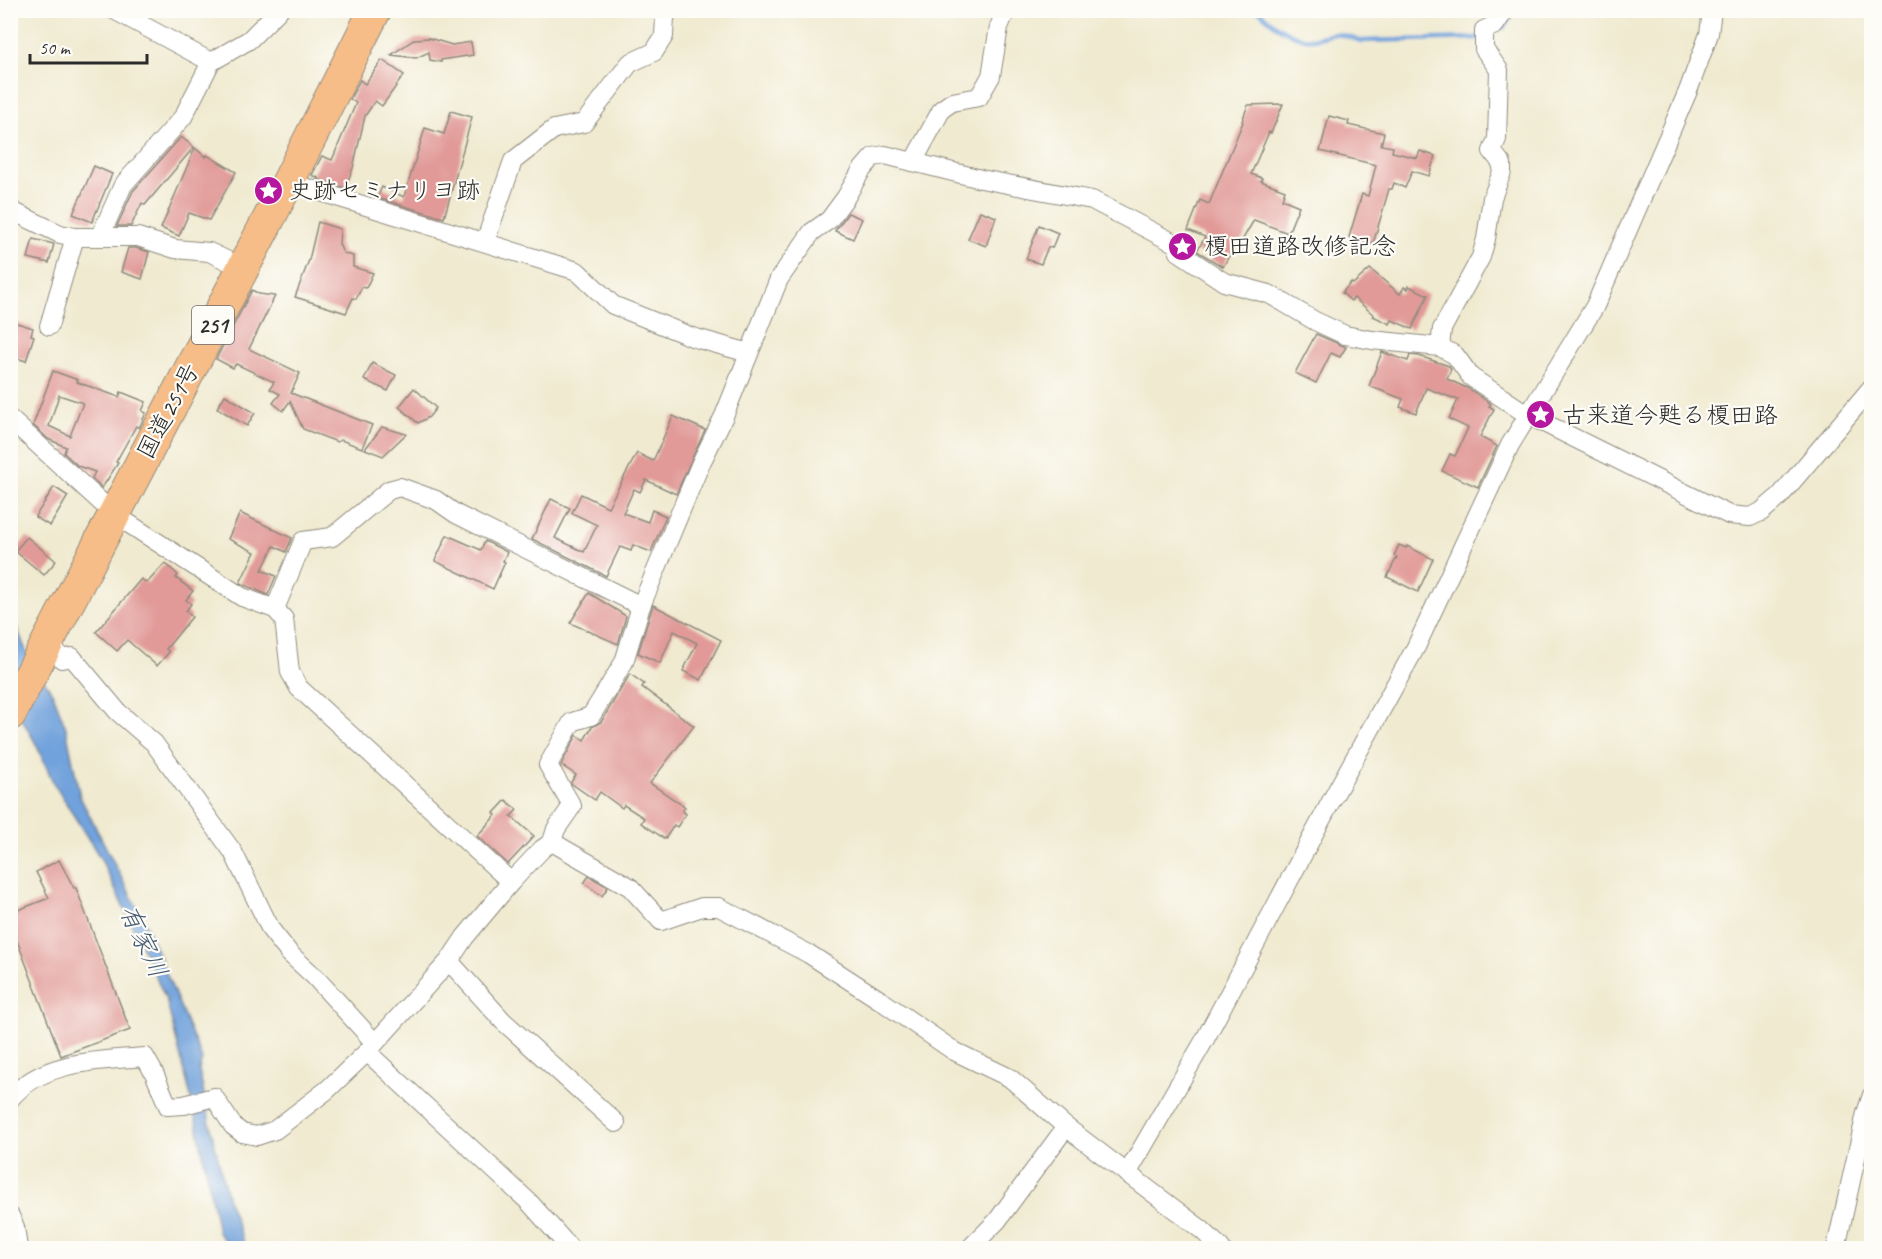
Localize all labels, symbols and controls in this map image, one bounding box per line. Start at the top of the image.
scale bar [30,27,147,65]
text: 50 m [39,37,72,59]
place icon: 史跡セミナリヨ跡 [252,174,284,206]
place label: 史跡セミナリヨ跡 [289,175,481,205]
place icon: 榎田道路改修記念 [1167,230,1199,262]
place label: 榎田道路改修記念 [1204,231,1396,261]
road number: 251 [192,306,234,344]
street label: 国道251号 [130,358,206,464]
place icon: 古来道今甦る榎田路 [1525,399,1557,431]
place label: 古来道今甦る榎田路 [1562,400,1778,430]
water label: 有家川 [112,899,175,984]

